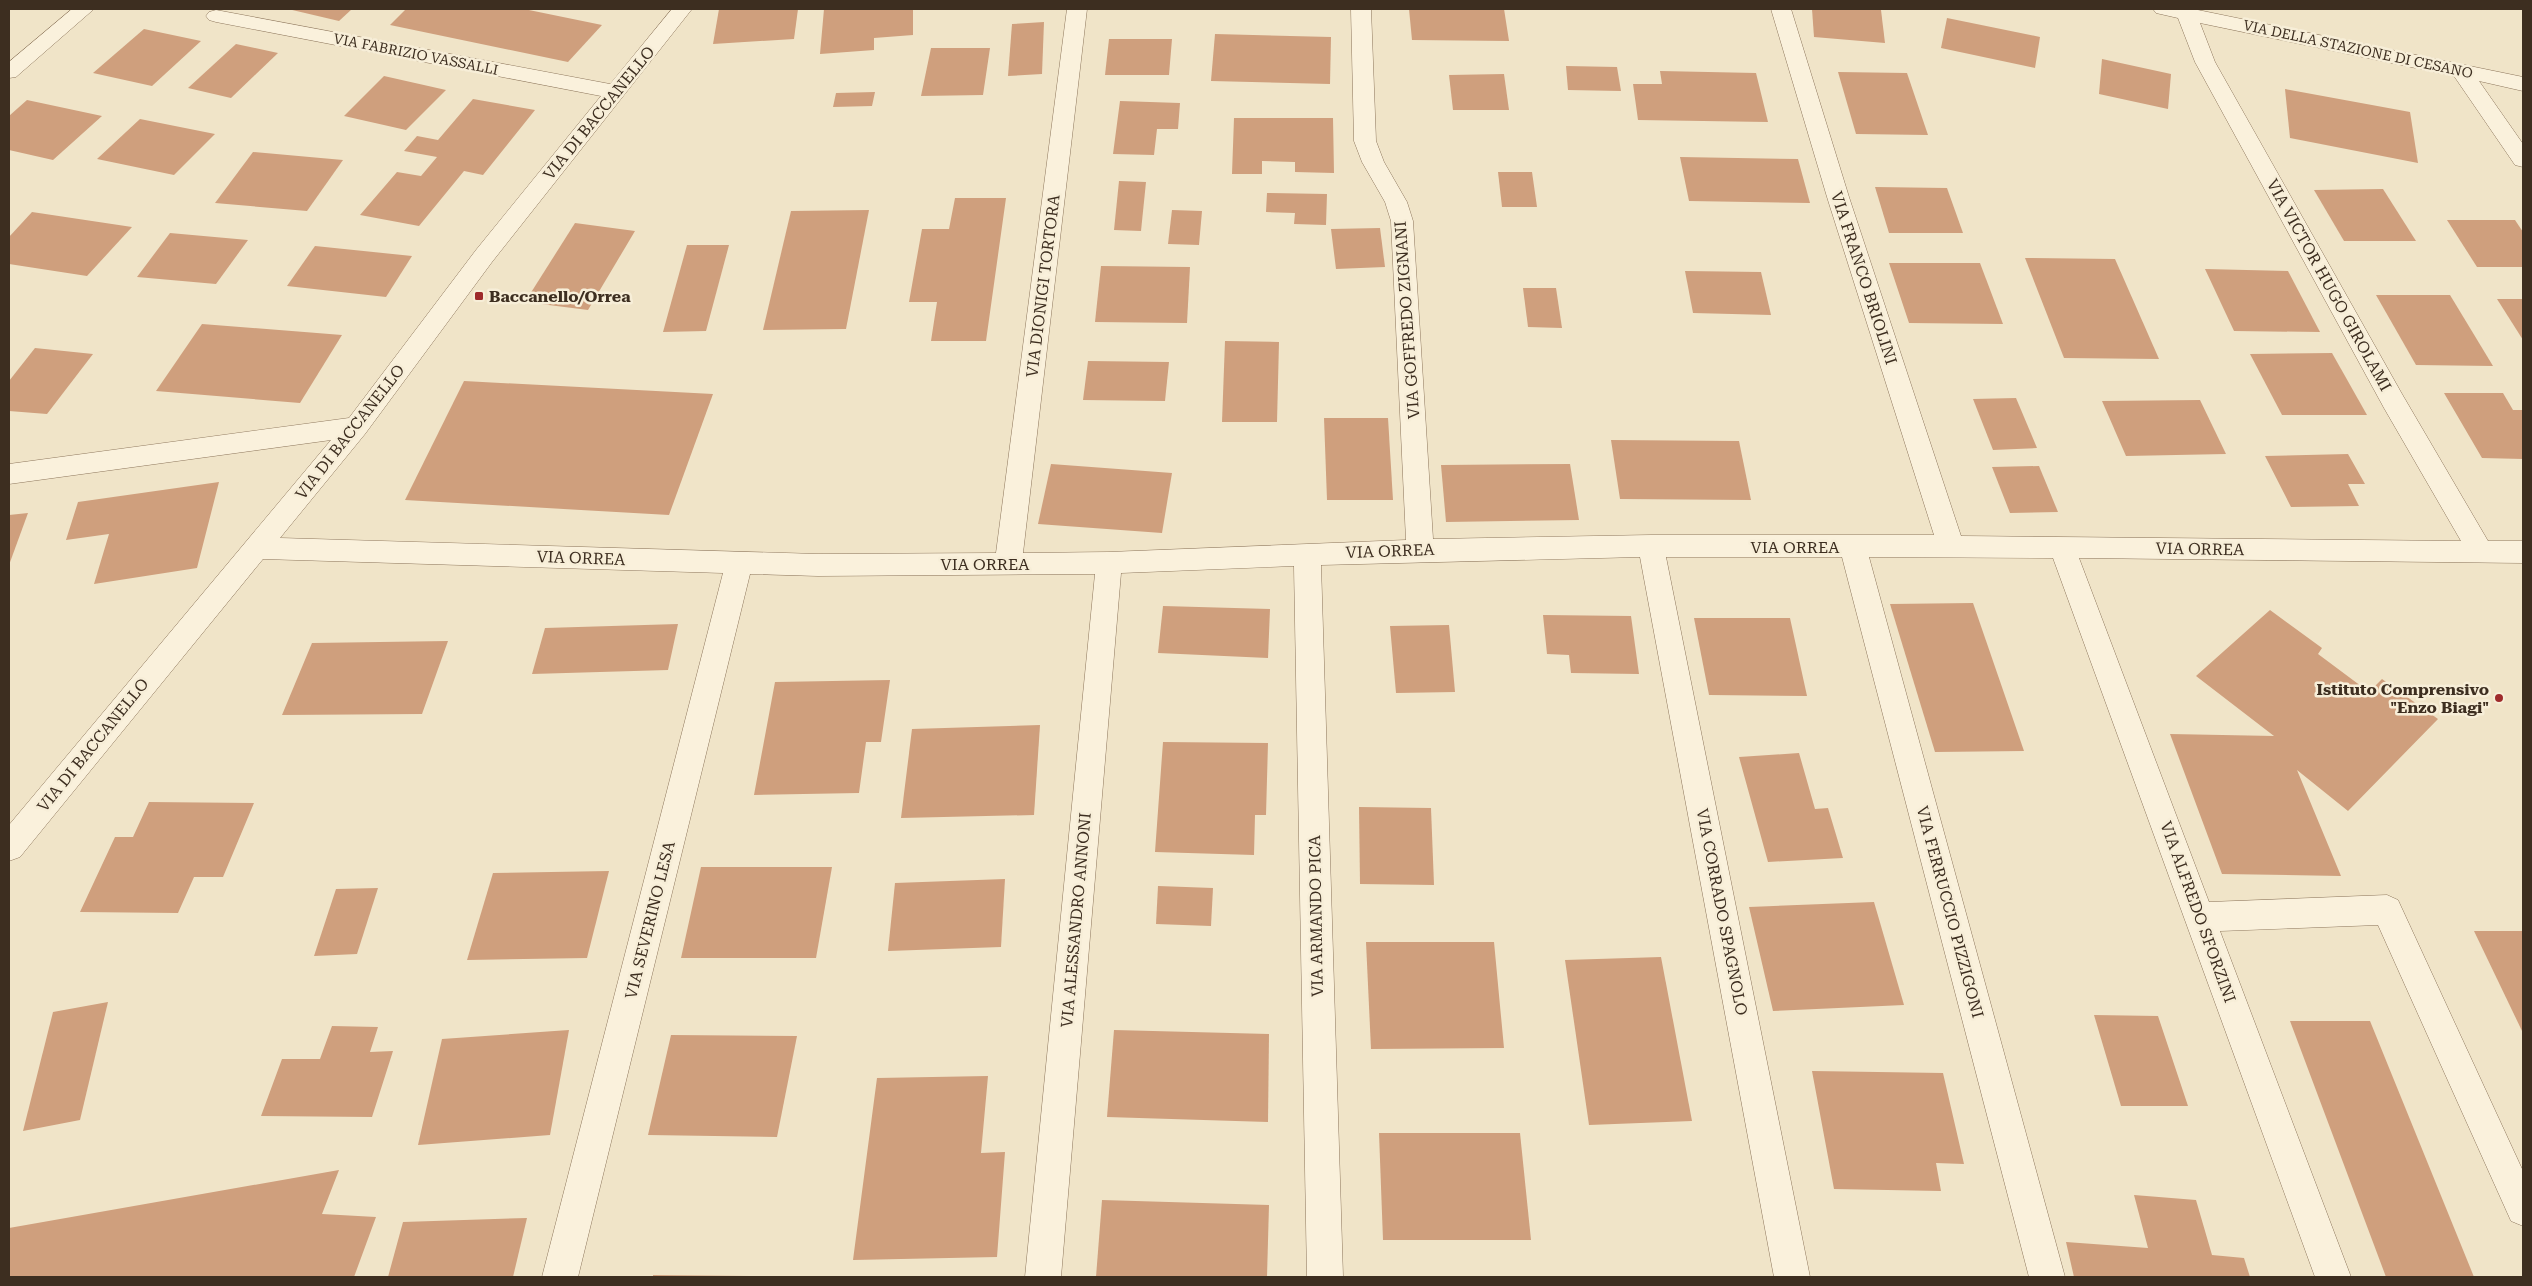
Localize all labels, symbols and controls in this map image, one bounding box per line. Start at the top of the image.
street label: VIA DELLA STAZIONE DI CESANO [2242,17,2474,81]
street label: VIA FABRIZIO VASSALLI [332,30,500,78]
street label: VIA DI BACCANELLO [539,43,659,183]
street label: VIA VICTOR HUGO GIROLAMI [2263,176,2395,394]
street label: VIA FRANCO BRIOLINI [1827,189,1901,367]
street label: VIA DIONIGI TORTORA [1022,193,1064,379]
street label: VIA GOFFREDO ZIGNANI [1391,220,1423,420]
place label: Baccanello/Orrea [489,287,631,306]
marker: Baccanello/Orrea [473,290,485,302]
street label: VIA DI BACCANELLO [291,361,409,503]
street label: VIA ORREA [1751,538,1840,557]
street label: VIA ORREA [2155,539,2245,559]
street label: VIA ORREA [1345,540,1436,562]
street label: VIA ORREA [536,547,627,569]
street label: VIA ORREA [941,555,1030,574]
street label: VIA DI BACCANELLO [33,675,153,815]
place label: Istituto Comprensivo "Enzo Biagi" [2317,680,2489,717]
marker: Istituto Comprensivo "Enzo Biagi" [2493,692,2505,704]
street label: VIA FERRUCCIO PIZZIGONI [1913,804,1987,1020]
street label: VIA CORRADO SPAGNOLO [1693,807,1751,1017]
street label: VIA ALESSANDRO ANNONI [1057,812,1095,1028]
street label: VIA ALFREDO SFORZINI [2156,819,2240,1005]
street label: VIA ARMANDO PICA [1305,834,1327,997]
street label: VIA SEVERINO LESA [621,838,679,1001]

